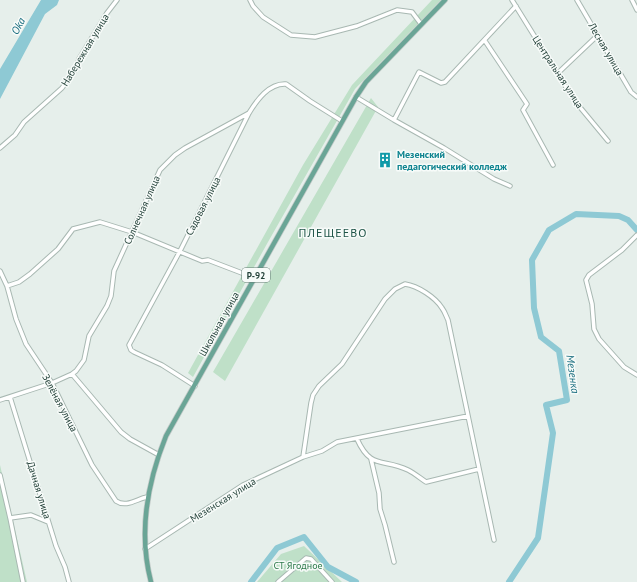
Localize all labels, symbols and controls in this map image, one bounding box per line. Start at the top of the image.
street label: Набережная улица [58,11,112,89]
water label: Oka [8,15,29,37]
street label: Лесная улица [585,19,626,78]
street label: Центральная улица [530,33,586,111]
place label: Мезенский педагогический колледж [397,148,507,173]
building icon: Мезенский педагогический колледж [376,151,394,169]
street label: Солнечная улица [121,173,163,247]
street label: Садовая улица [183,174,223,238]
district label: ПЛЕЩЕЕВО [299,225,367,240]
road number: Р-92 [242,268,270,282]
street label: Школьная улица [196,289,242,358]
water label: Мезенка [563,354,583,395]
street label: Зелёная улица [39,372,81,434]
street label: Дачная улица [24,460,54,521]
street label: Мезенская улица [188,475,258,525]
park label: СТ Ягодное [273,559,323,572]

